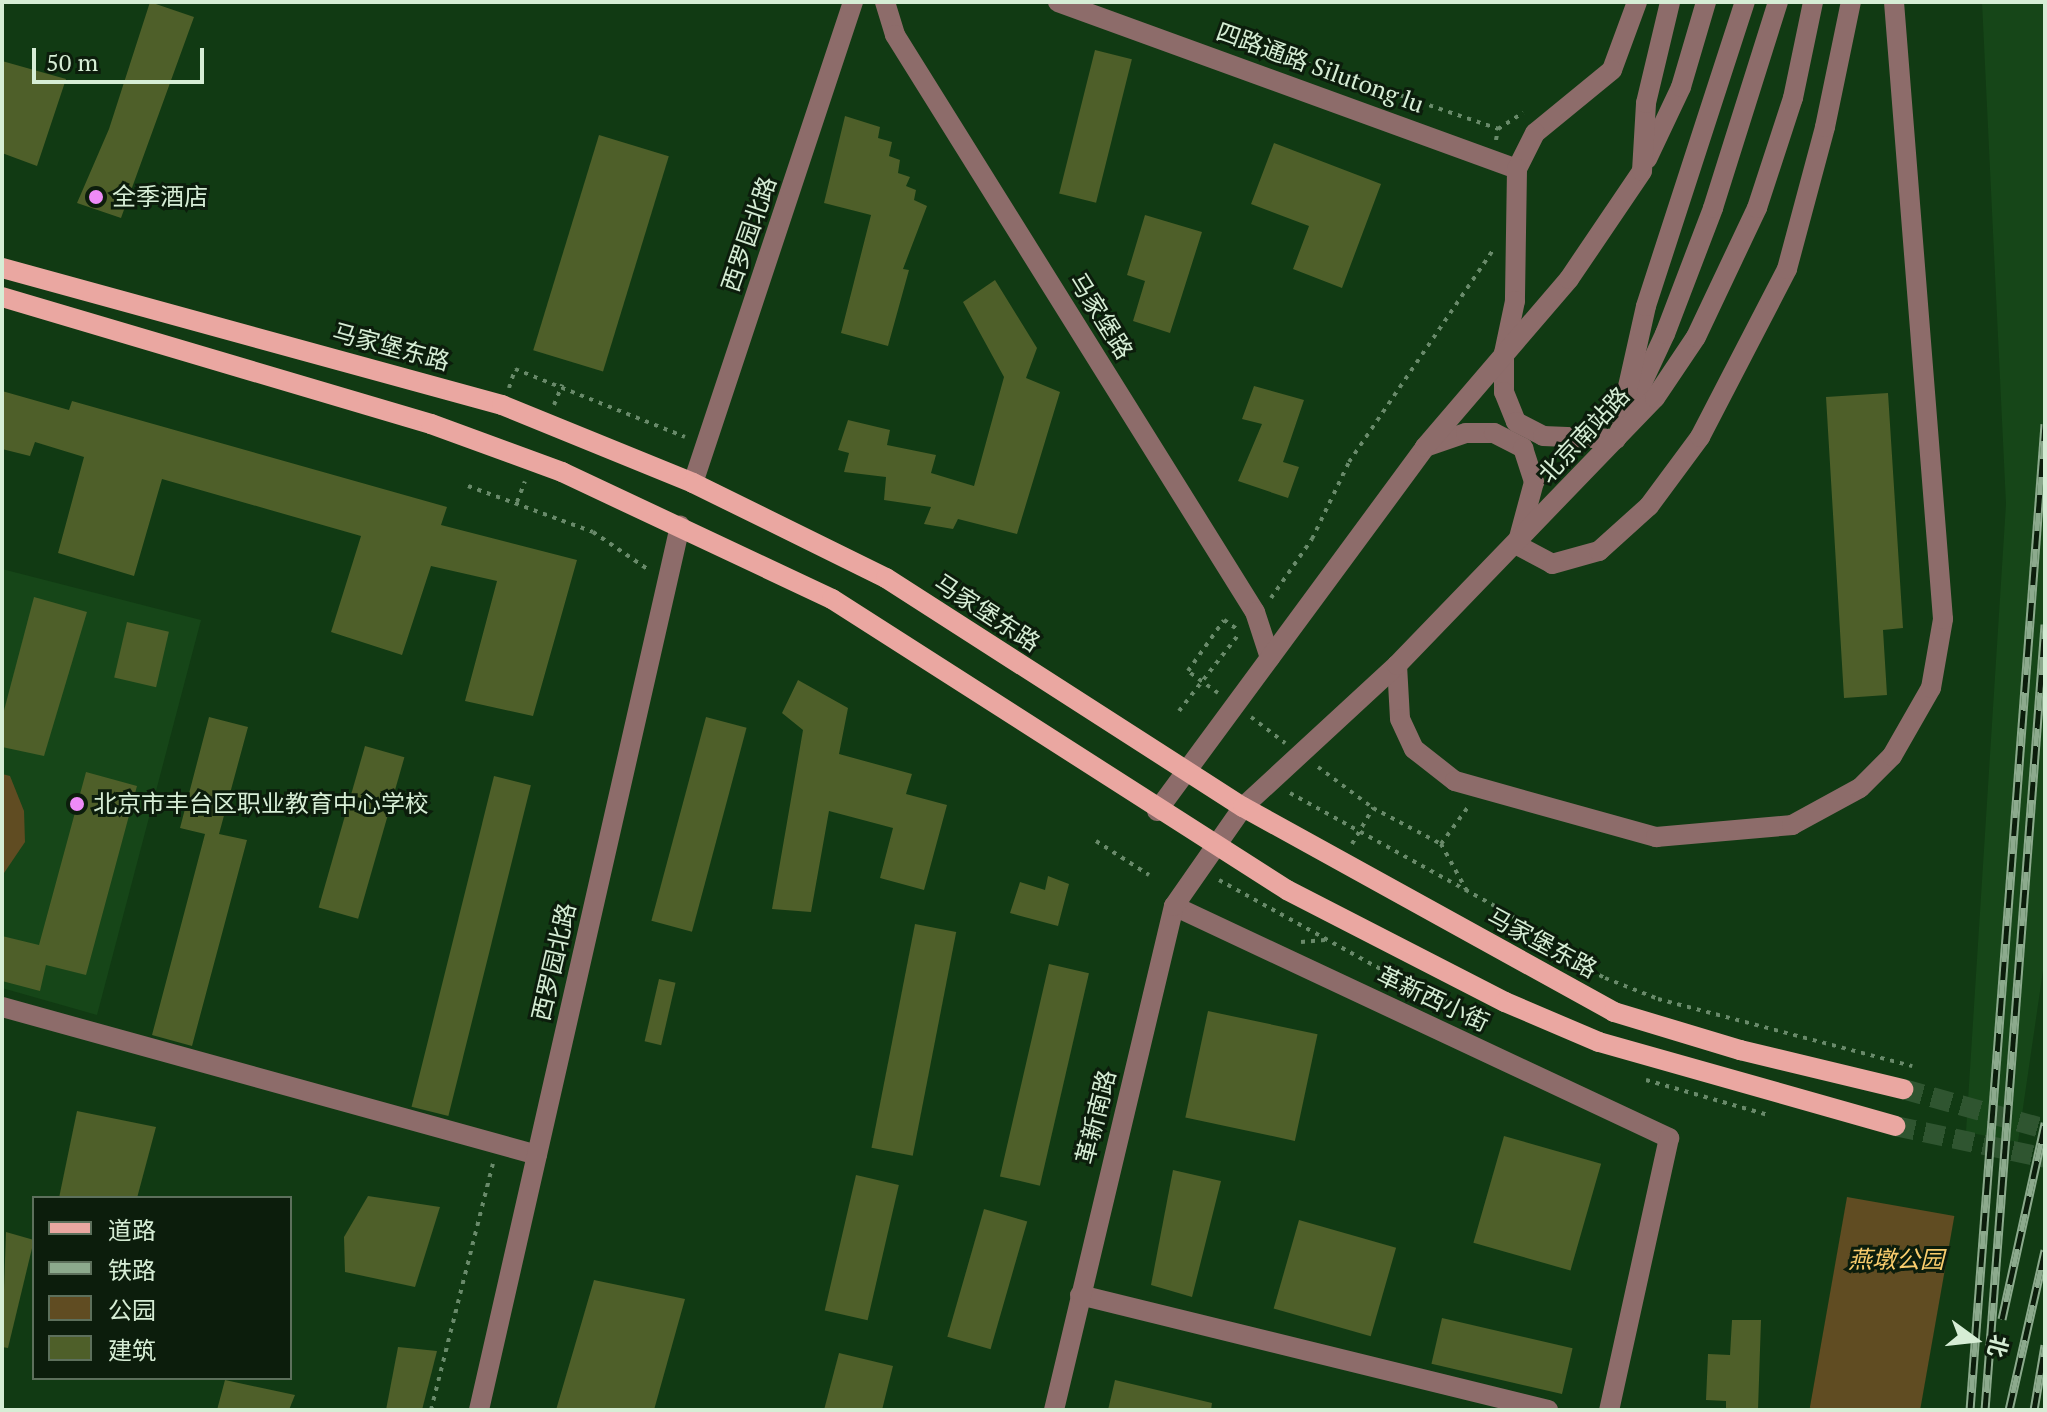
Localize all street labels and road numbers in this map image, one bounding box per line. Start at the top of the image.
street label: 四路通路 Silutong lu [1212,17,1428,119]
street label: 西罗园北路 [716,173,782,295]
street label: 马家堡路 [1063,268,1139,364]
street label: 马家堡东路 [329,318,453,376]
street label: 北京南站路 [1533,381,1635,489]
street label: 马家堡东路 [929,568,1045,658]
street label: 西罗园北路 [526,900,582,1024]
street label: 马家堡东路 [1482,902,1602,984]
street label: 革新西小街 [1373,961,1493,1037]
street label: 革新南路 [1070,1067,1122,1167]

